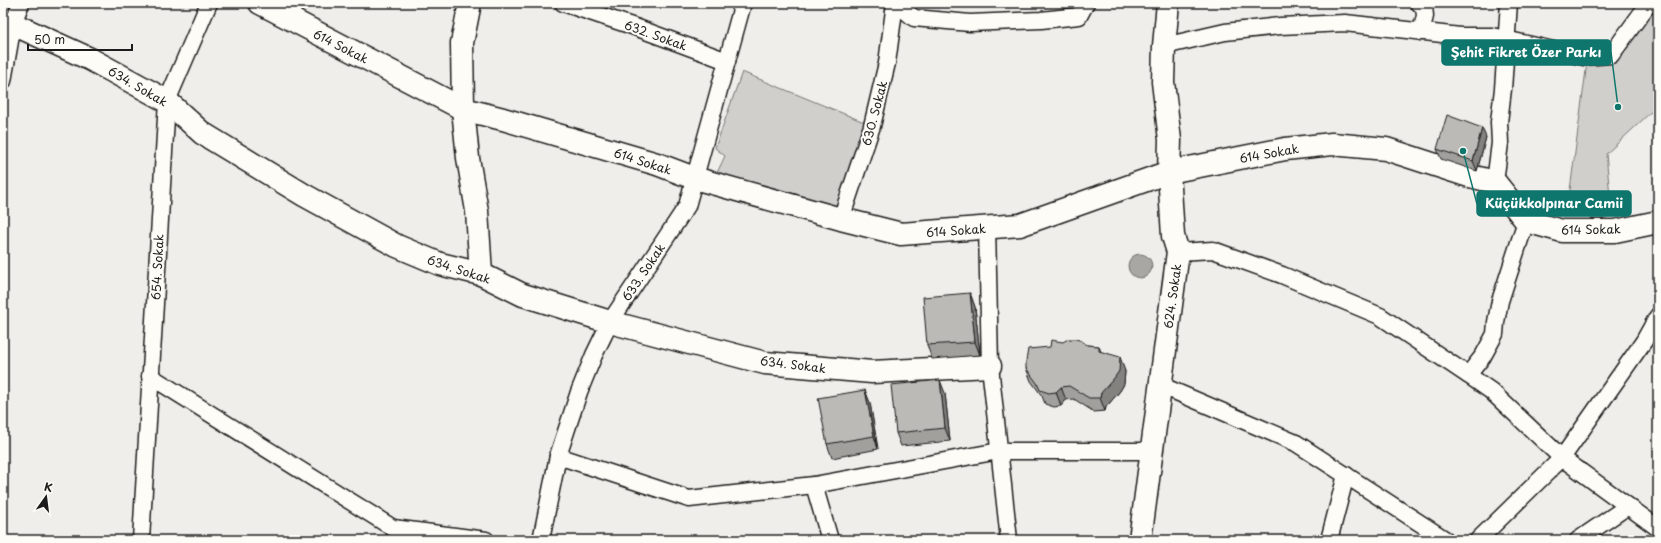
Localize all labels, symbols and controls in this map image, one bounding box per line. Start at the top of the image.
street label: 632. Sokak [622,15,690,55]
street label: 614 Sokak [310,24,372,68]
scale bar [28,26,132,52]
text: 50 m [34,30,65,48]
callout: Şehit Fikret Özer Parkı [1442,40,1611,65]
text: Şehit Fikret Özer Parkı [1451,42,1601,61]
street label: 634. Sokak [105,62,171,110]
street label: 630. Sokak [857,78,891,148]
street label: 614 Sokak [1238,139,1300,167]
street label: 614 Sokak [612,143,674,179]
callout: Küçükkolpınar Camii [1477,191,1631,216]
text: Küçükkolpınar Camii [1485,193,1623,212]
street label: 614 Sokak [926,219,986,241]
street label: 614 Sokak [1561,219,1621,239]
street label: 654. Sokak [146,233,168,300]
street label: 633. Sokak [617,239,669,304]
street label: 634. Sokak [425,250,493,288]
street label: 624. Sokak [1159,262,1185,330]
street label: 634. Sokak [759,351,827,377]
north arrow [26,477,66,517]
text: K [43,478,55,496]

